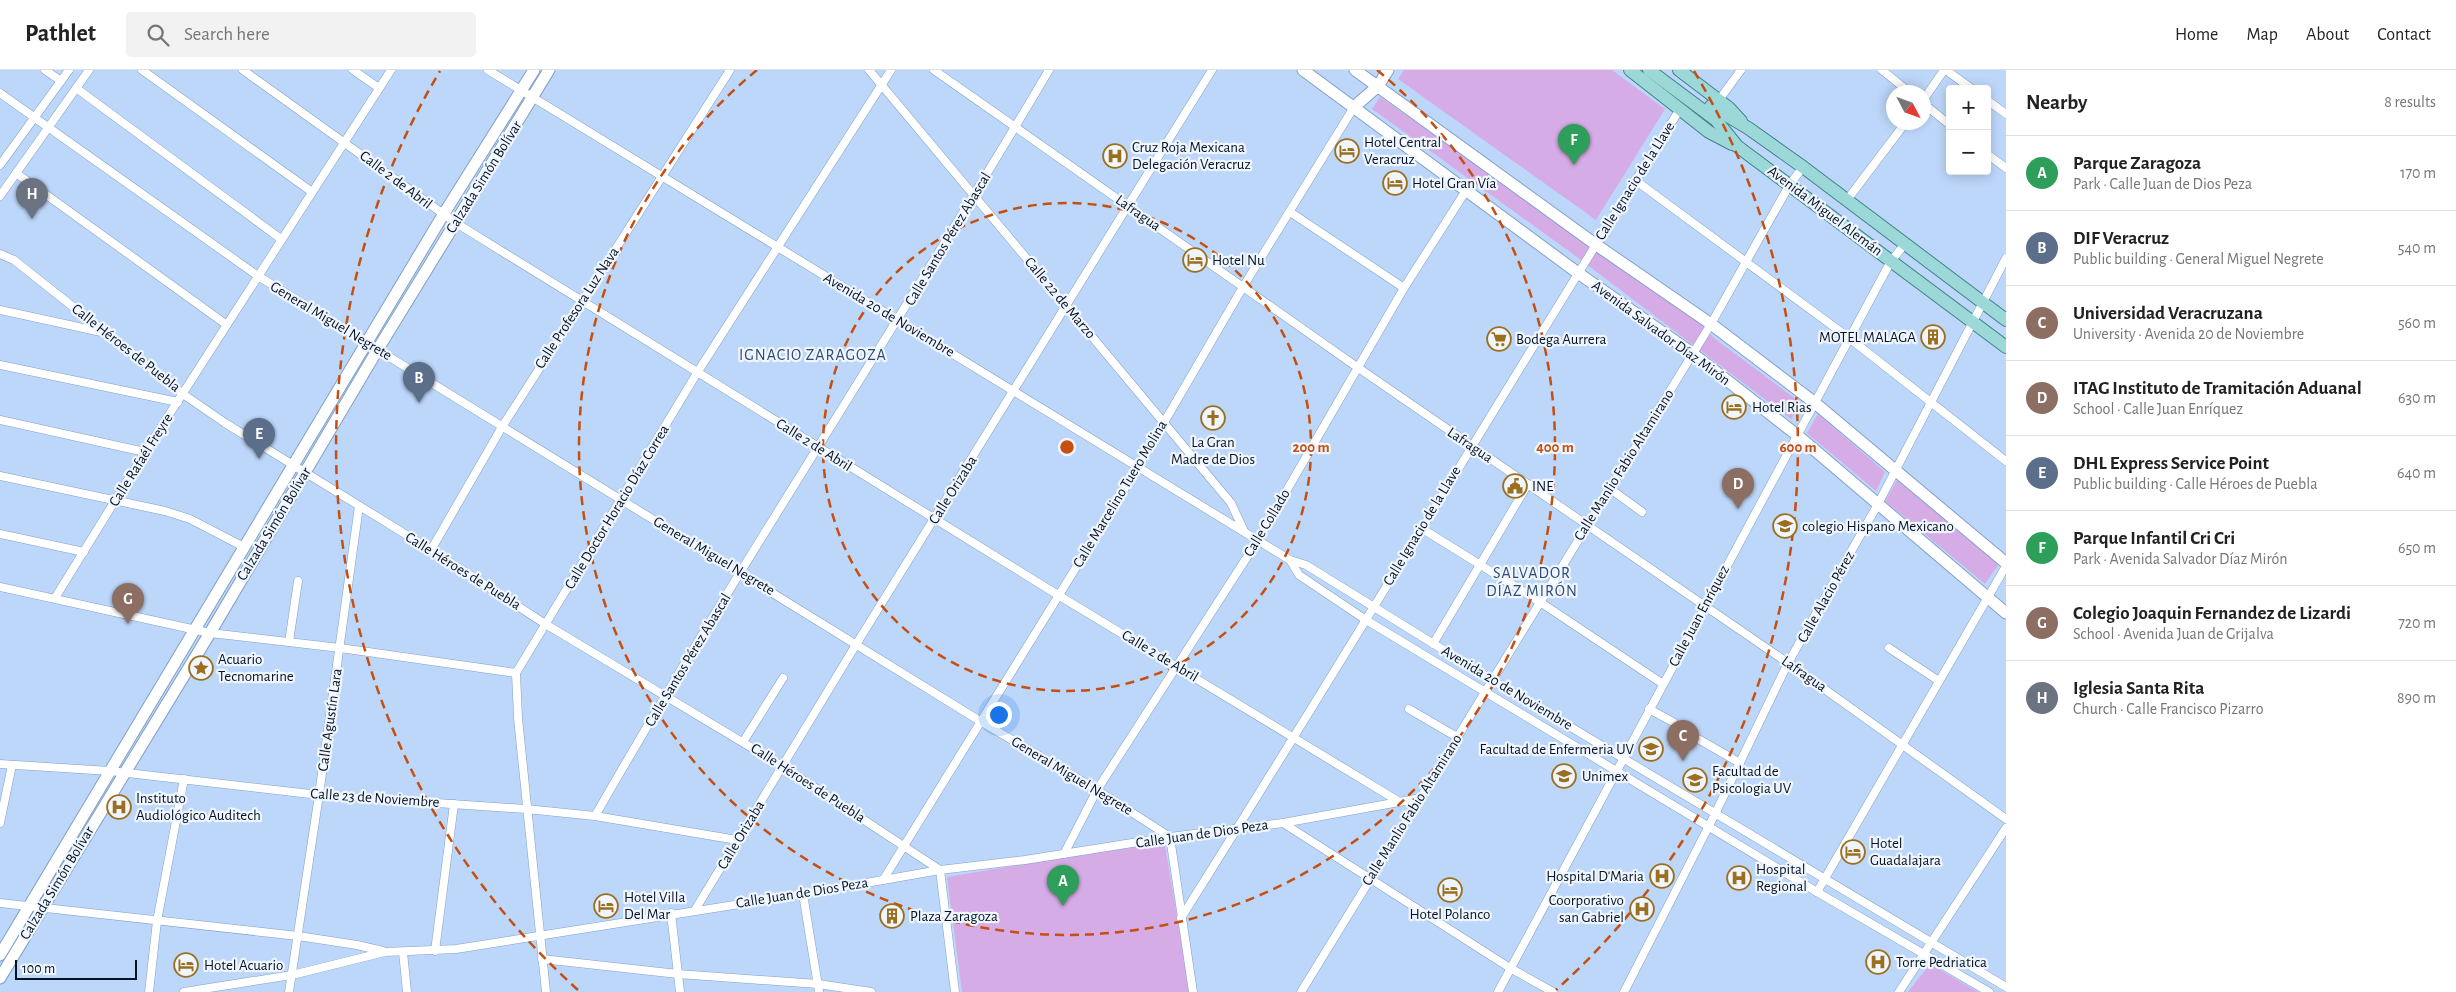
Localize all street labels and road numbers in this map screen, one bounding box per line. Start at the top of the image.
street label: Calzada Simón Bolívar [443,118,525,236]
street label: Calle Ignacio de la Llave [1593,119,1678,243]
street label: Calle 2 de Abril [357,148,435,212]
street label: Avenida Miguel Alemán [1765,163,1885,259]
street label: Calle Santos Pérez Abascal [902,170,994,308]
street label: Lafragua [1113,192,1163,234]
street label: Calle Profesora Luz Nava [532,245,622,371]
street label: Calle 22 de Marzo [1022,254,1098,342]
street label: Avenida 20 de Noviembre [821,270,957,360]
street label: Avenida Salvador Díaz Mirón [1589,278,1733,388]
street label: General Miguel Negrete [268,279,394,363]
street label: Calle Héroes de Puebla [69,301,183,395]
street label: Calle Manlio Fabio Altamirano [1571,387,1677,543]
street label: Calle Rafaél Freyre [106,411,176,509]
street label: Calle 2 de Abril [773,416,855,474]
street label: Calle Marcelino Tuero Molina [1070,418,1170,570]
street label: Calle Doctor Horacio Díaz Correa [562,422,672,592]
street label: Lafragua [1445,425,1495,466]
street label: Calle Orizaba [926,453,980,527]
street label: Calle Ignacio de la Llave [1380,464,1464,588]
street label: Calzada Simón Bolívar [234,465,314,583]
street label: Calle Collado [1241,487,1293,559]
street label: General Miguel Negrete [651,514,777,598]
street label: Calle Héroes de Puebla [403,529,524,613]
street label: Calle Alacio Pérez [1795,549,1857,645]
street label: Calle Juan Enríquez [1666,563,1732,669]
street label: Calle Santos Pérez Abascal [642,591,734,729]
street label: Calle 2 de Abril [1119,627,1201,685]
street label: Avenida 20 de Noviembre [1439,643,1575,733]
street label: Lafragua [1779,653,1829,695]
street label: Calle Agustín Lara [315,667,345,773]
street label: Calle Manlio Fabio Altamirano [1359,732,1465,888]
street label: General Miguel Negrete [1009,734,1135,818]
street label: Calle Héroes de Puebla [748,740,868,826]
street label: Calle 23 de Noviembre [310,786,440,810]
street label: Calle Orizaba [715,798,767,872]
street label: Calle Juan de Dios Peza [1135,817,1269,851]
street label: Calzada Simón Bolívar [17,824,97,942]
street label: Calle Juan de Dios Peza [735,875,869,911]

